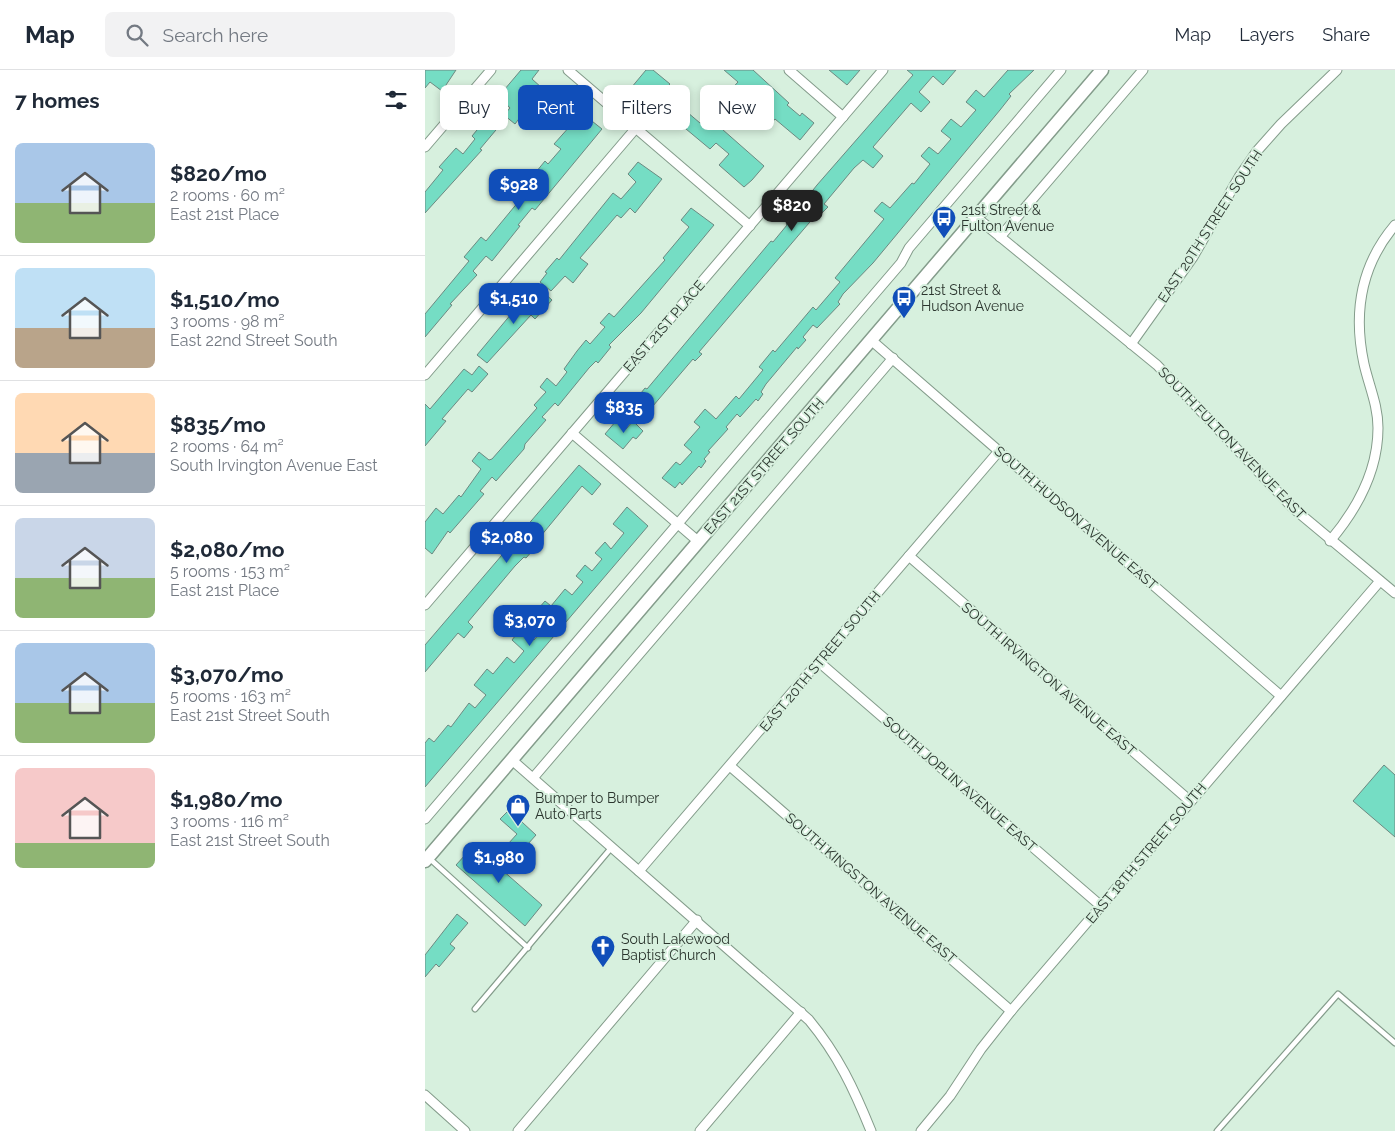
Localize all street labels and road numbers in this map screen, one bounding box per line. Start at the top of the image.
street label: EAST 20TH STREET SOUTH [1155,147,1265,305]
street label: EAST 21ST PLACE [620,277,708,375]
street label: SOUTH FULTON AVENUE EAST [1155,364,1309,523]
street label: EAST 21ST STREET SOUTH [701,395,827,537]
street label: SOUTH HUDSON AVENUE EAST [991,443,1161,594]
street label: EAST 20TH STREET SOUTH [756,587,884,735]
street label: SOUTH IRVINGTON AVENUE EAST [959,599,1140,759]
street label: SOUTH JOPLIN AVENUE EAST [880,713,1040,855]
street label: EAST 18TH STREET SOUTH [1083,780,1209,926]
street label: SOUTH KINGSTON AVENUE EAST [782,809,960,967]

